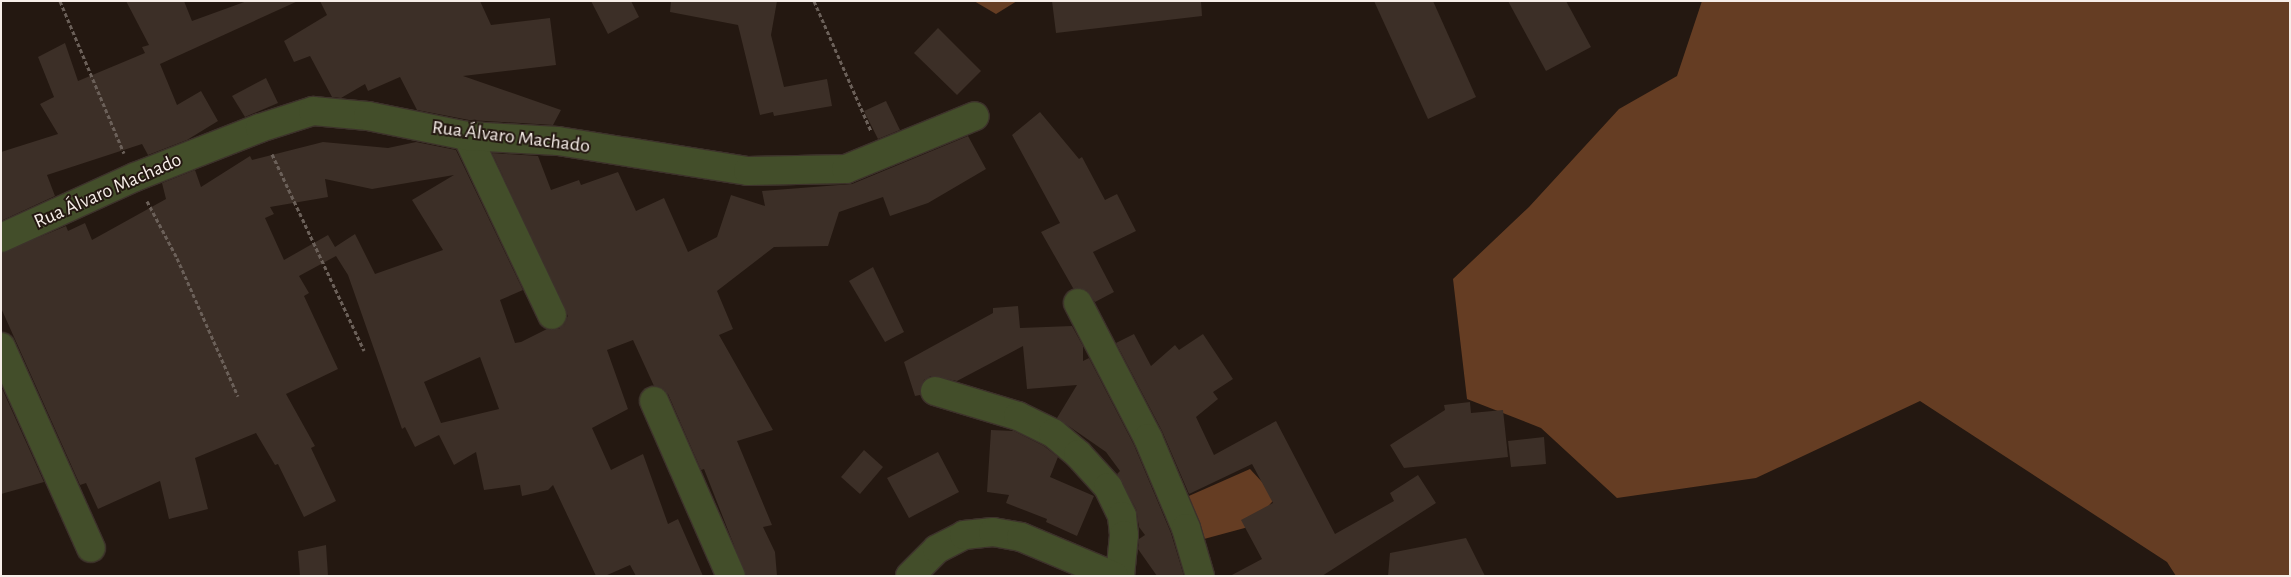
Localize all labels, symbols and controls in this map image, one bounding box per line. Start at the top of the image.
street label: Rua Álvaro Machado [431,115,591,159]
street label: Rua Álvaro Machado [31,148,185,234]

